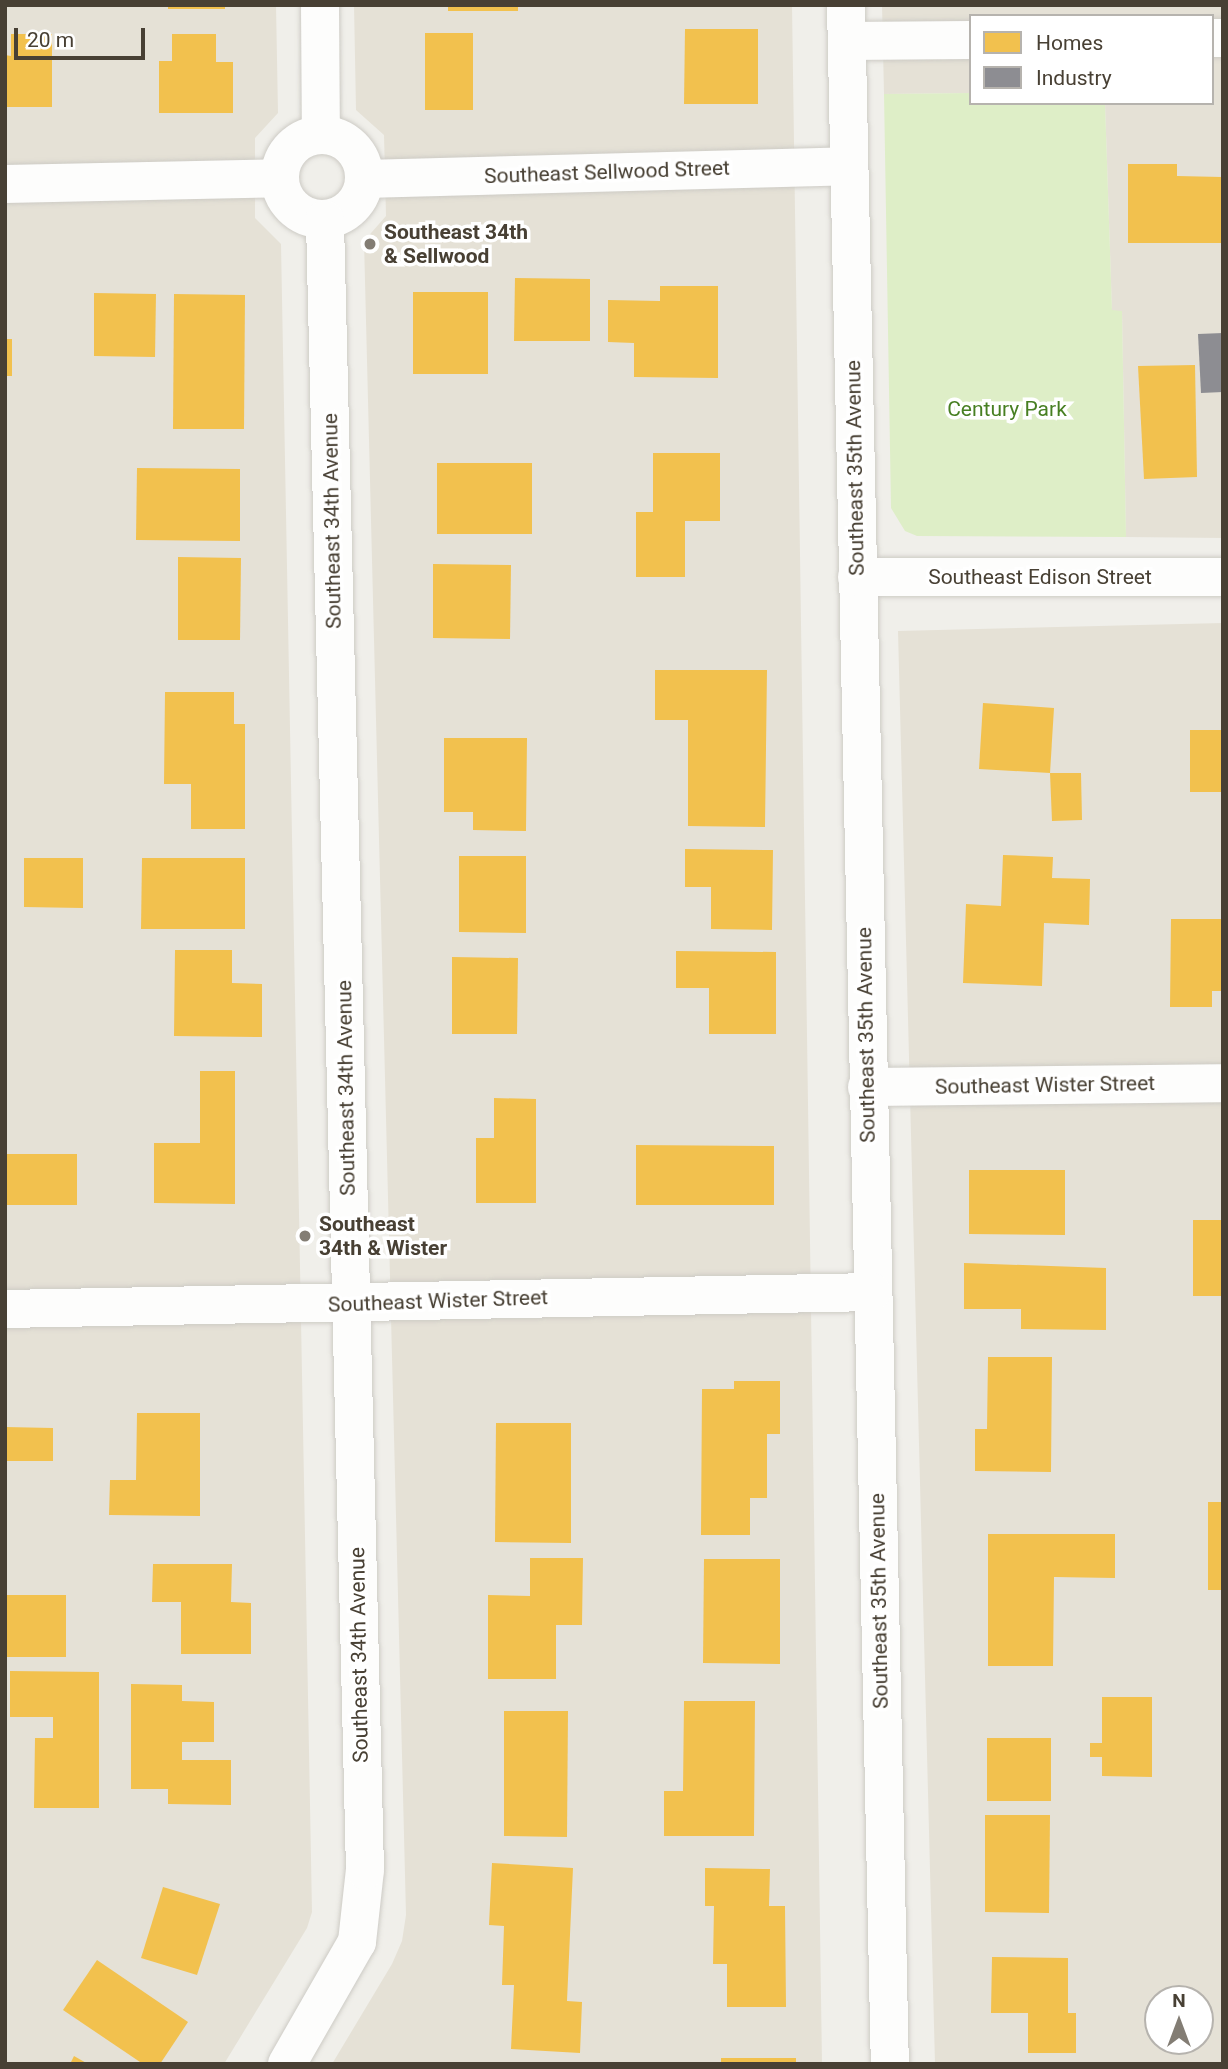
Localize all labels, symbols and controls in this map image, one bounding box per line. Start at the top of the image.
scale bar [18,14,149,58]
legend [969,14,1214,105]
text: 20 m [27,28,74,52]
text: Homes [1036,31,1103,55]
text: Industry [1036,66,1112,90]
street label: Southeast Sellwood Street [484,155,730,189]
place label: Southeast 34th & Sellwood [384,219,528,269]
marker: Southeast 34th & Sellwood [362,236,378,252]
street label: Southeast 35th Avenue [841,360,869,576]
park label: Century Park [947,396,1067,422]
street label: Southeast 34th Avenue [318,413,346,629]
street label: Southeast Edison Street [928,564,1152,590]
street label: Southeast 35th Avenue [852,927,880,1143]
street label: Southeast 34th Avenue [332,980,360,1196]
street label: Southeast Wister Street [935,1070,1155,1100]
place label: Southeast 34th & Wister [319,1211,447,1261]
marker: Southeast 34th & Wister [297,1228,313,1244]
street label: Southeast Wister Street [328,1285,548,1317]
street label: Southeast 35th Avenue [865,1493,893,1709]
street label: Southeast 34th Avenue [345,1547,373,1763]
north arrow [1144,1985,1214,2055]
text: N [1172,1989,1186,2012]

